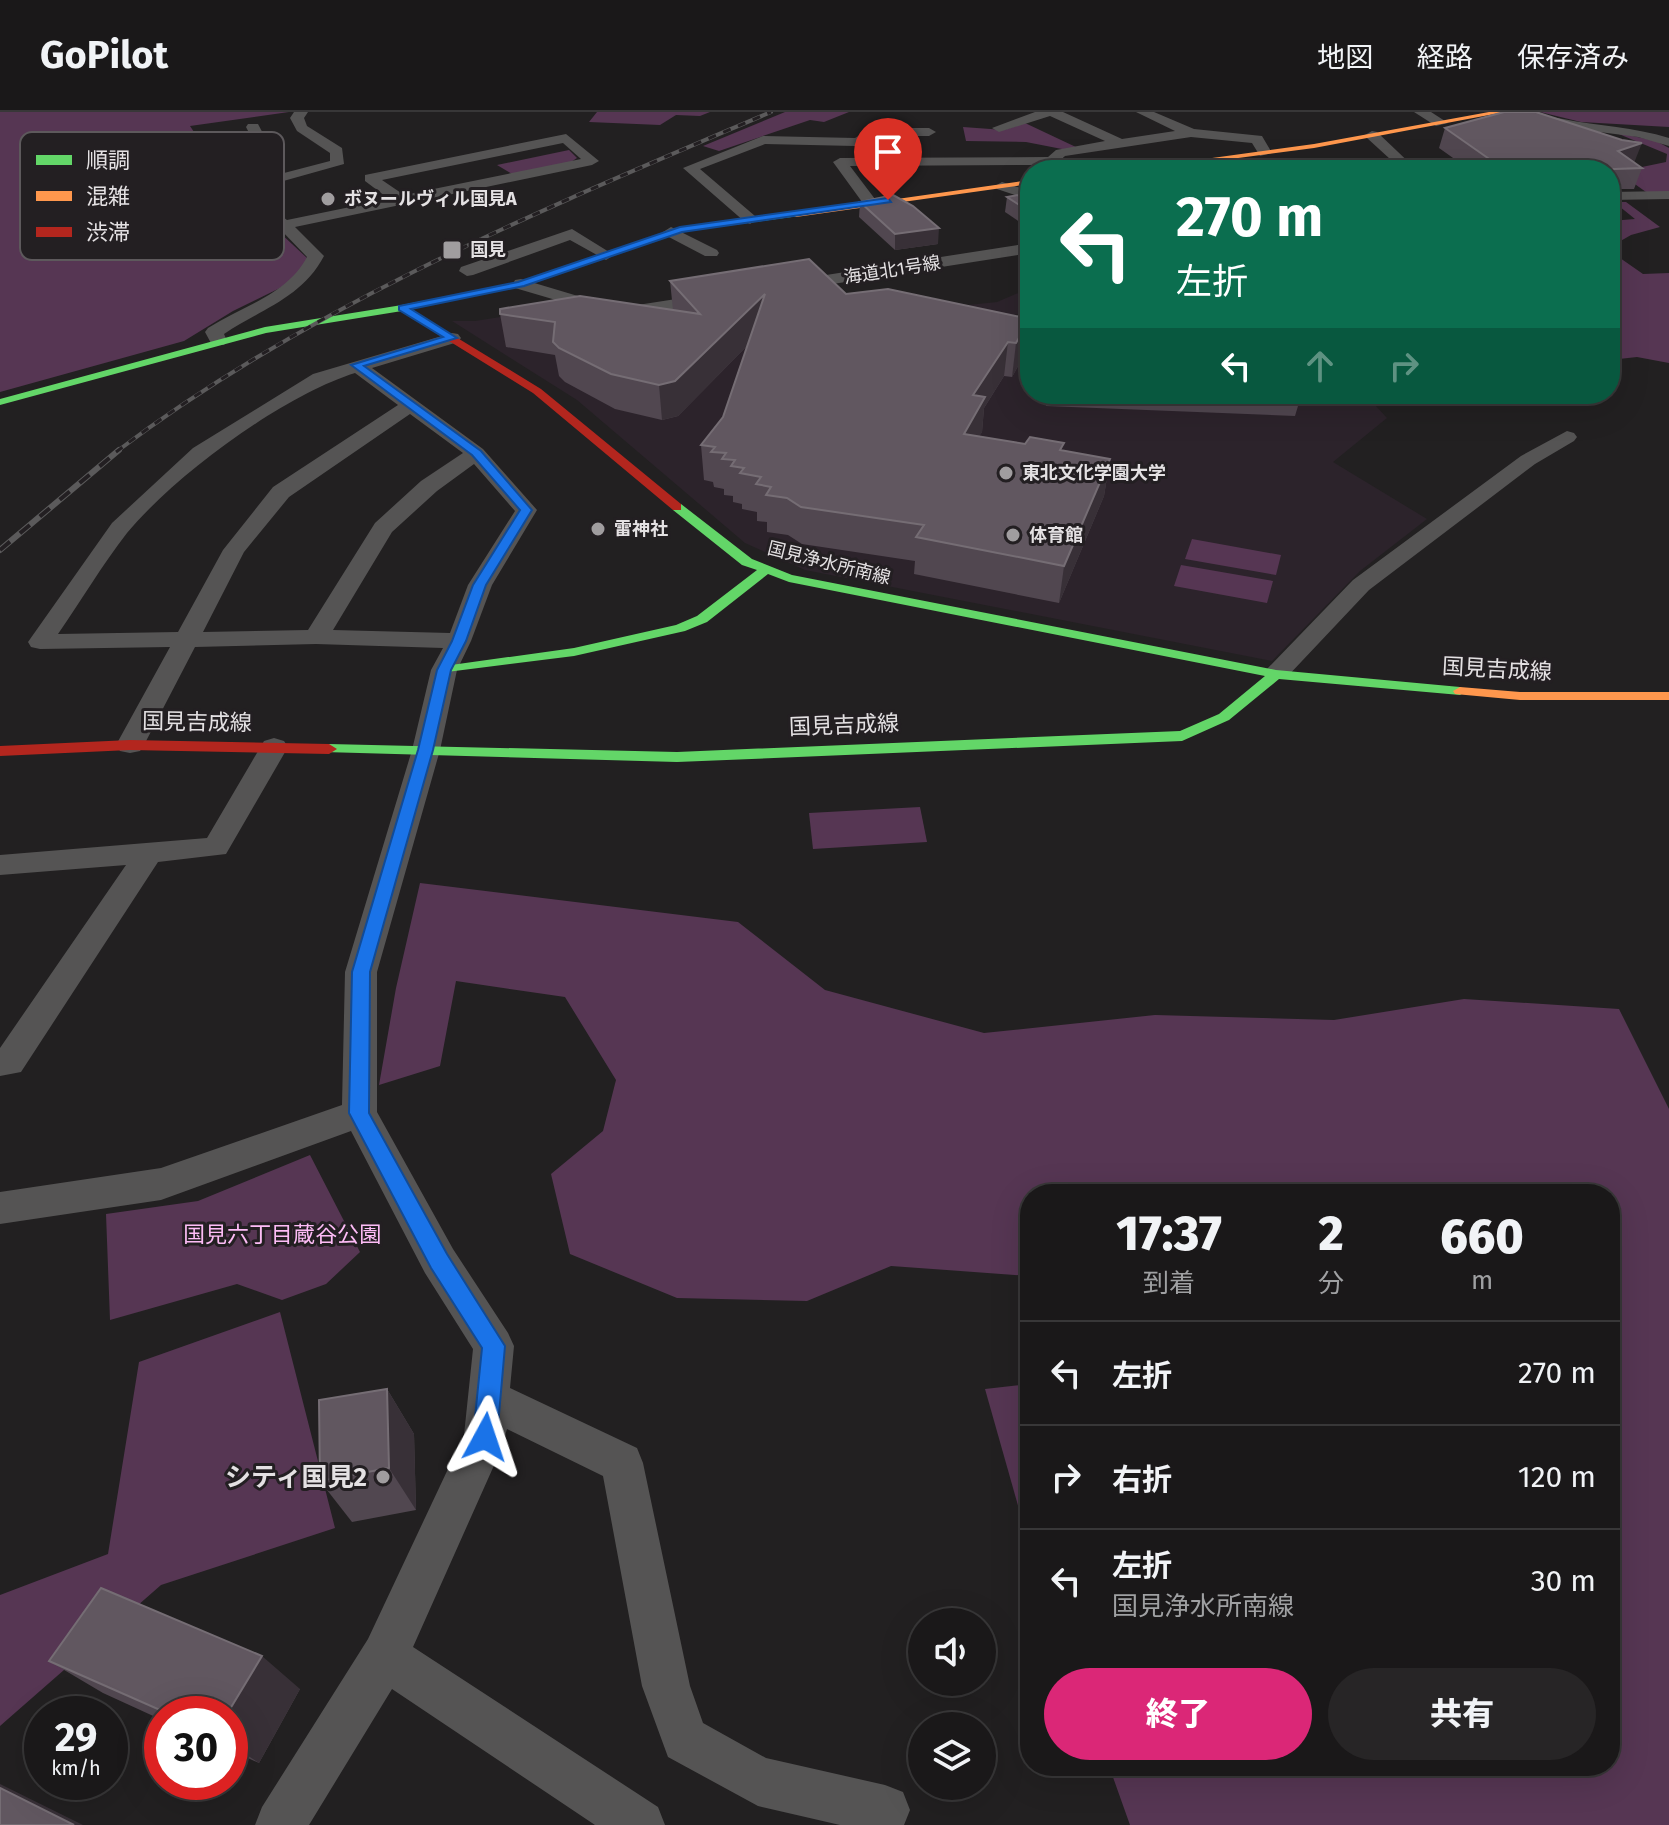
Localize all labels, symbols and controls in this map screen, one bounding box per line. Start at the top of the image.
text: GoPilot [40,32,168,78]
text: 地図 [1317,41,1373,74]
text: 経路 [1417,41,1473,74]
text: 保存済み [1517,41,1629,74]
pin [854,118,922,200]
icon: arrive [866,130,910,174]
legend [20,132,284,260]
text: 順調 [86,147,130,174]
text: 混雑 [86,183,130,210]
text: 270 m [1176,184,1323,251]
place label: ボヌールヴィル国見A [344,188,517,210]
marker: ボヌールヴィル国見A [319,190,337,208]
icon: left [1044,192,1148,296]
text: 渋滞 [86,219,130,246]
marker: 国見 [441,239,463,261]
place label: 国見 [470,239,506,261]
street label: 海道北1号線 [842,251,942,289]
text: 左折 [1176,260,1248,304]
icon: left [1214,344,1258,388]
icon: ahead [1298,344,1342,388]
icon: right [1382,344,1426,388]
place label: 東北文化学園大学 [1022,462,1166,484]
marker: 東北文化学園大学 [997,464,1015,482]
place label: 雷神社 [614,518,668,540]
marker: 雷神社 [589,520,607,538]
place label: 体育館 [1029,524,1083,546]
marker: 体育館 [1004,526,1022,544]
street label: 国見浄水所南線 [765,537,893,589]
street label: 国見吉成線 [1441,653,1553,685]
street label: 国見吉成線 [142,708,252,736]
street label: 国見吉成線 [789,710,899,740]
text: 17:37 [1116,1205,1222,1263]
text: 2 [1319,1205,1344,1263]
text: 660 [1440,1208,1524,1266]
park label: 国見六丁目蔵谷公園 [183,1221,381,1248]
text: m [1471,1265,1493,1296]
text: 到着 [1143,1268,1195,1299]
text: 分 [1318,1268,1344,1299]
icon: left [1044,1351,1088,1395]
text: 270 m [1518,1355,1596,1391]
text: 左折 [1112,1358,1172,1394]
position arrow [443,1395,527,1479]
icon: right [1044,1455,1088,1499]
text: 120 m [1518,1459,1596,1495]
place label: シティ国見2 [225,1462,367,1493]
text: 右折 [1112,1462,1172,1498]
marker: シティ国見2 [374,1468,392,1486]
text: 左折 [1112,1548,1172,1584]
icon: left [1044,1559,1088,1603]
text: 30 m [1531,1563,1596,1599]
text: 国見浄水所南線 [1112,1591,1294,1622]
map controls [908,1608,996,1800]
button: sound [908,1608,996,1696]
button: 終了 [1044,1668,1312,1760]
button: 共有 [1328,1668,1596,1760]
speed limit sign: 30 [144,1696,248,1800]
button: layers [908,1712,996,1800]
text: 29 [55,1714,97,1762]
text: km/h [51,1756,101,1780]

